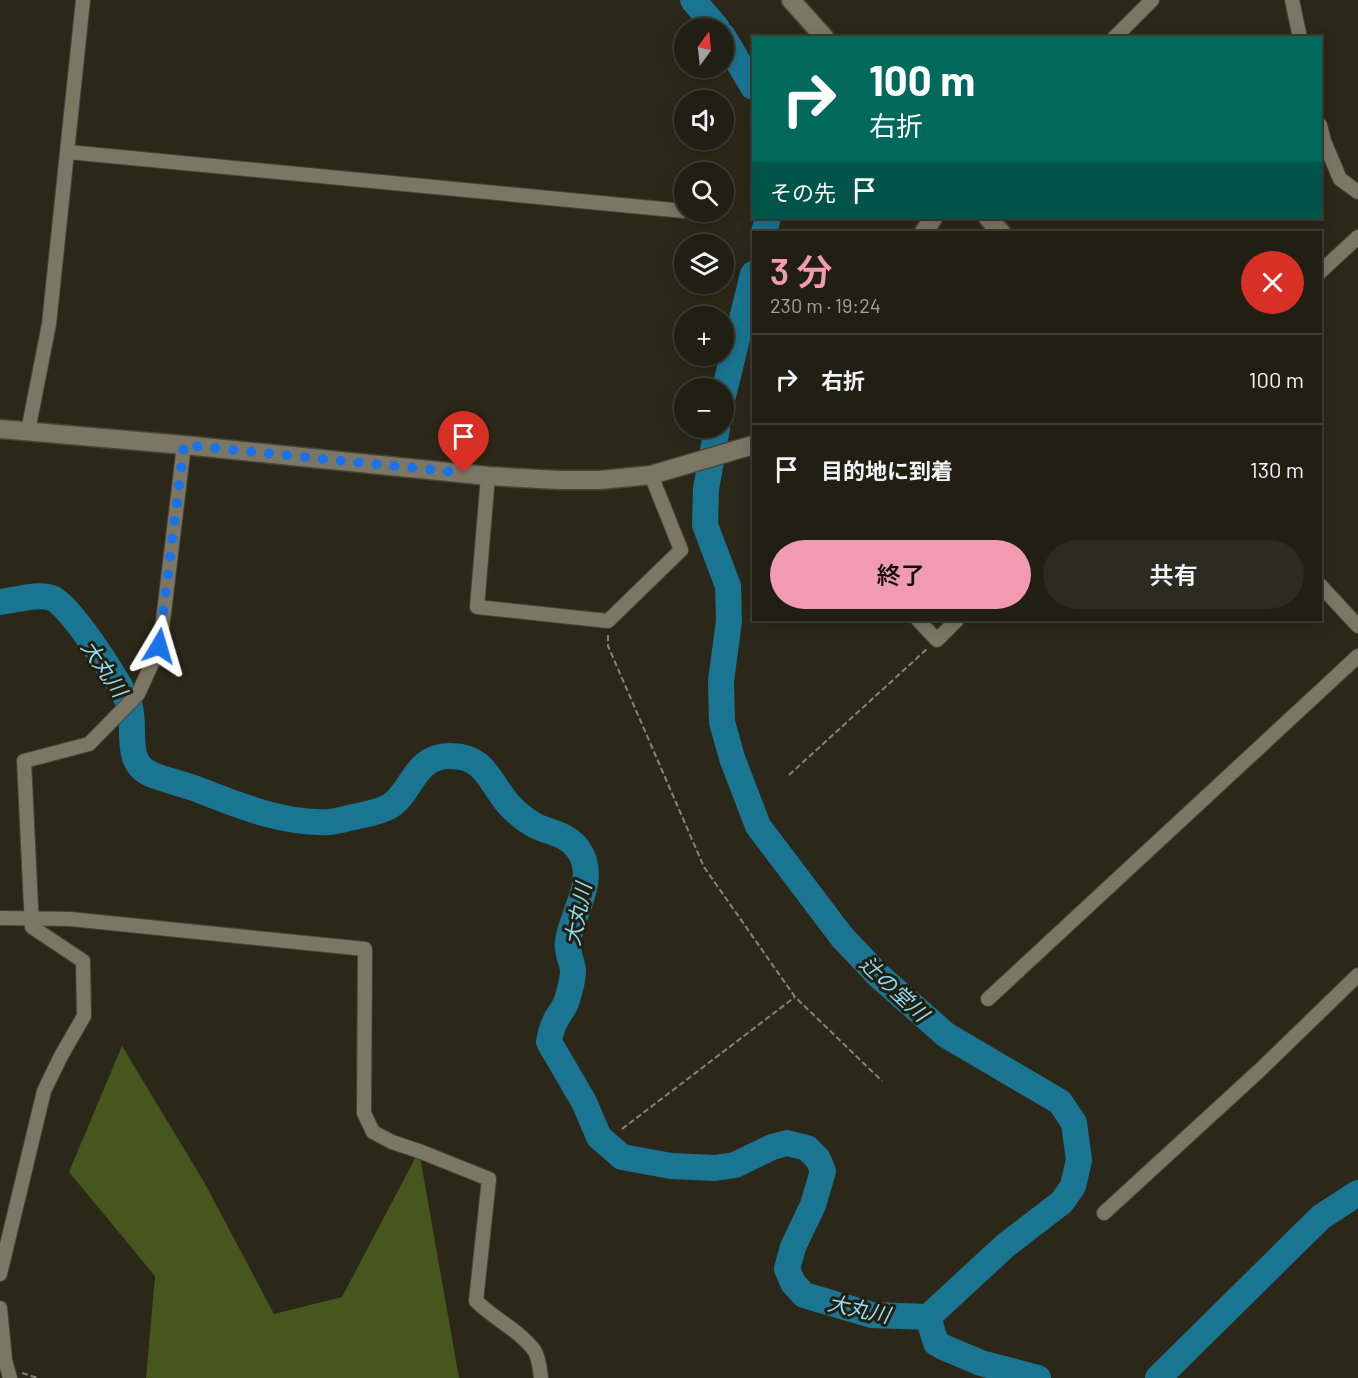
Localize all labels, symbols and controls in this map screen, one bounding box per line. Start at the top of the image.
north arrow [674,18,734,78]
map controls [674,18,734,438]
text: 100 m [869,54,975,104]
icon: right [770,60,848,138]
button: sound [674,90,734,150]
text: 右折 [869,109,923,141]
button: search [674,162,734,222]
icon: arrive [848,174,881,207]
text: その先 [770,179,836,205]
button: layers [674,234,734,294]
text: 3 分 [770,249,832,292]
button: close [1241,251,1304,314]
text: 230 m · 19:24 [770,293,881,317]
button: + [674,306,734,366]
icon: right [770,363,803,396]
text: 100 m [1249,366,1304,392]
text: 右折 [821,367,865,393]
button: − [674,378,734,438]
pin [438,411,489,473]
icon: arrive [447,420,480,453]
icon: arrive [770,453,803,486]
text: 130 m [1250,456,1304,482]
text: 目的地に到着 [821,457,953,483]
button: 終了 [770,540,1031,609]
button: 共有 [1043,540,1304,609]
position arrow [127,614,191,678]
water label: 大丸川 [77,635,134,703]
water label: 大丸川 [559,879,596,947]
water label: 辻の堂川 [856,950,936,1027]
water label: 大丸川 [826,1289,894,1327]

